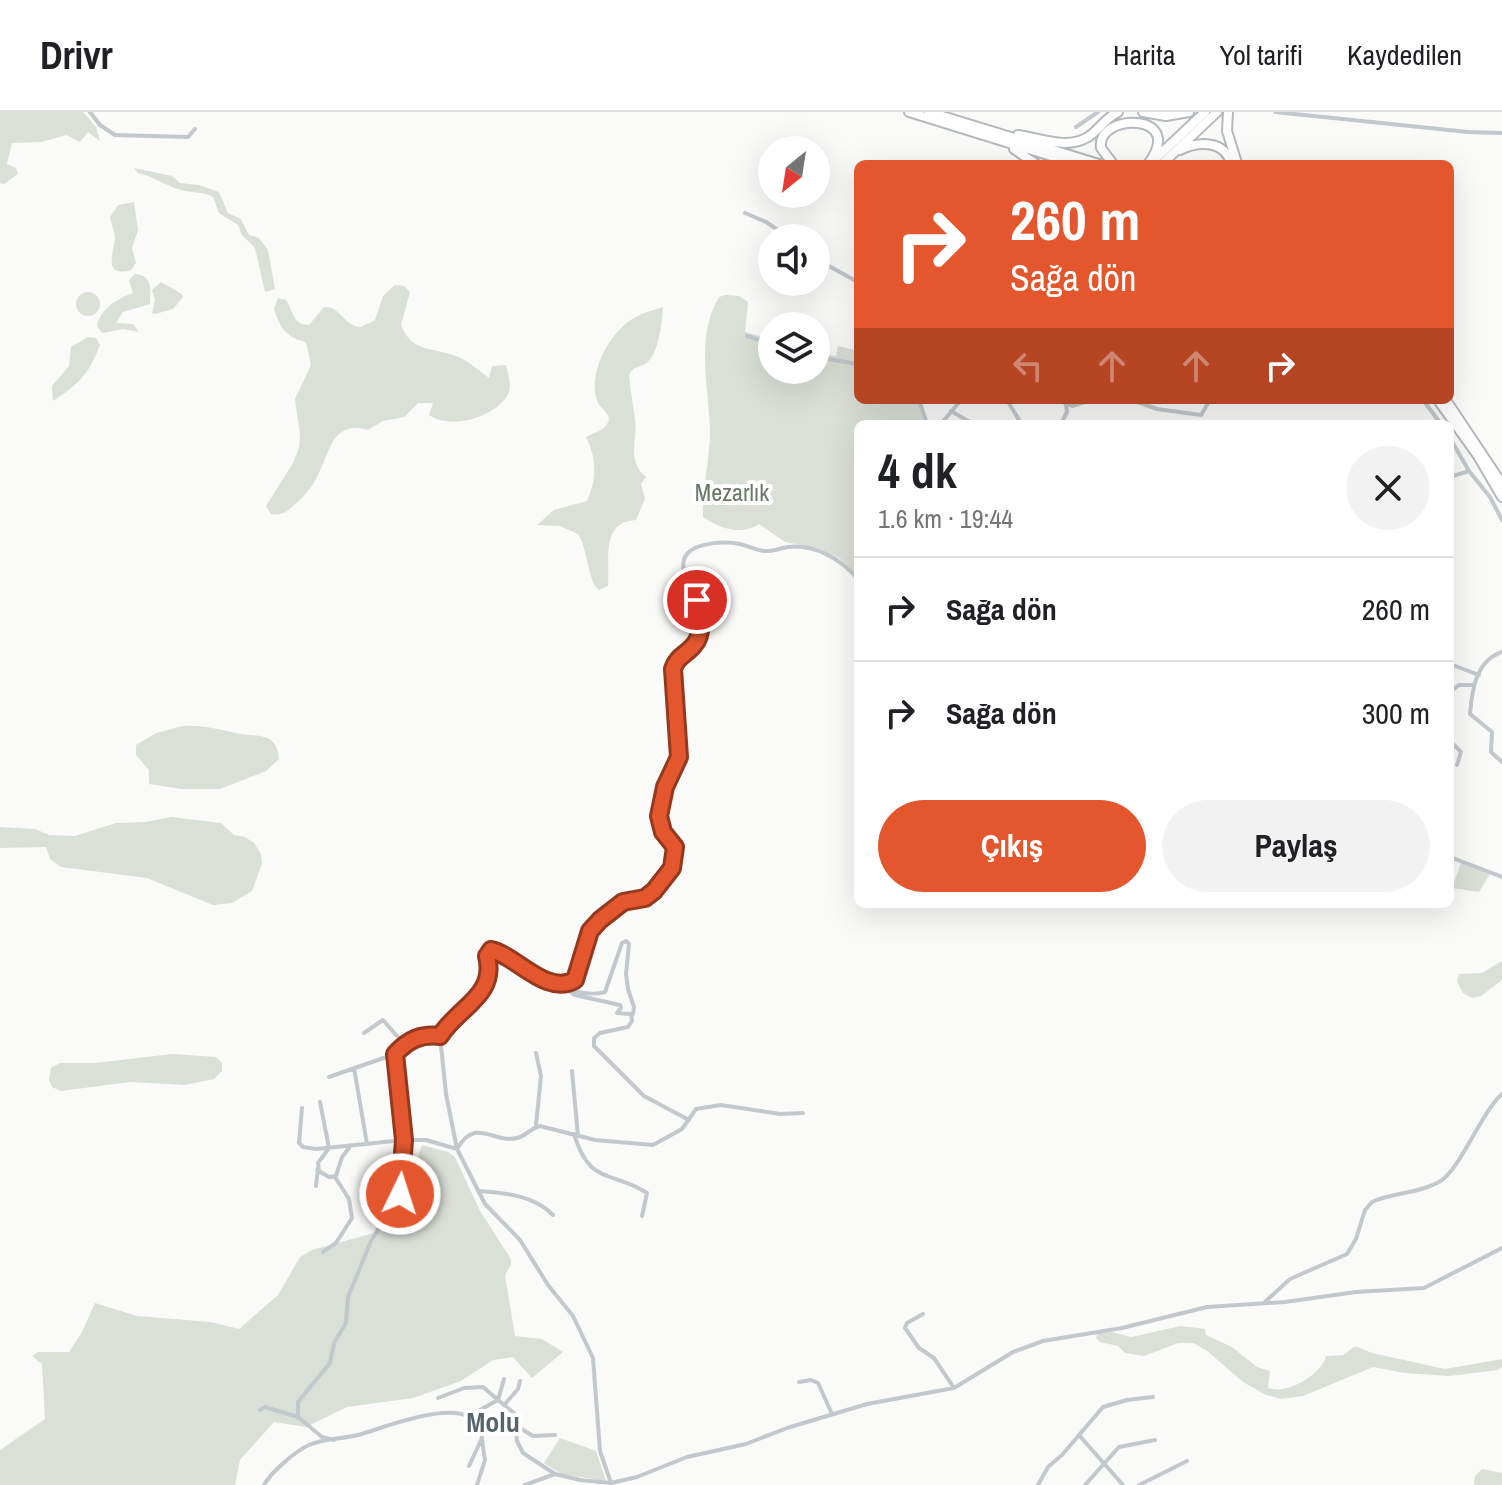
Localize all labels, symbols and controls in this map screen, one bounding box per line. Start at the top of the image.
text: Drivr [40,30,113,81]
text: Harita [1113,36,1175,74]
text: Yol tarifi [1219,36,1303,74]
text: Kaydedilen [1347,36,1462,74]
north arrow [758,136,830,208]
map controls [758,136,830,384]
text: 260 m [1010,182,1140,257]
icon: right [878,192,982,296]
button: sound [758,224,830,296]
text: Sağa dön [1010,254,1136,302]
button: layers [758,312,830,384]
icon: left [1006,344,1050,388]
icon: ahead [1090,344,1134,388]
icon: ahead [1174,344,1218,388]
icon: right [1258,344,1302,388]
text: 4 dk [878,438,957,503]
button: close [1346,446,1430,530]
park label: Mezarlık [695,476,769,508]
text: 1.6 km · 19:44 [878,501,1013,536]
pin [663,566,731,634]
icon: arrive [675,578,719,622]
icon: right [878,587,922,631]
text: Sağa dön [946,589,1057,629]
text: 260 m [1362,589,1430,629]
icon: right [878,691,922,735]
text: Sağa dön [946,693,1057,733]
text: 300 m [1362,693,1430,733]
button: Çıkış [878,800,1146,892]
button: Paylaş [1162,800,1430,892]
position arrow [358,1152,442,1236]
district label: Molu [466,1403,520,1441]

